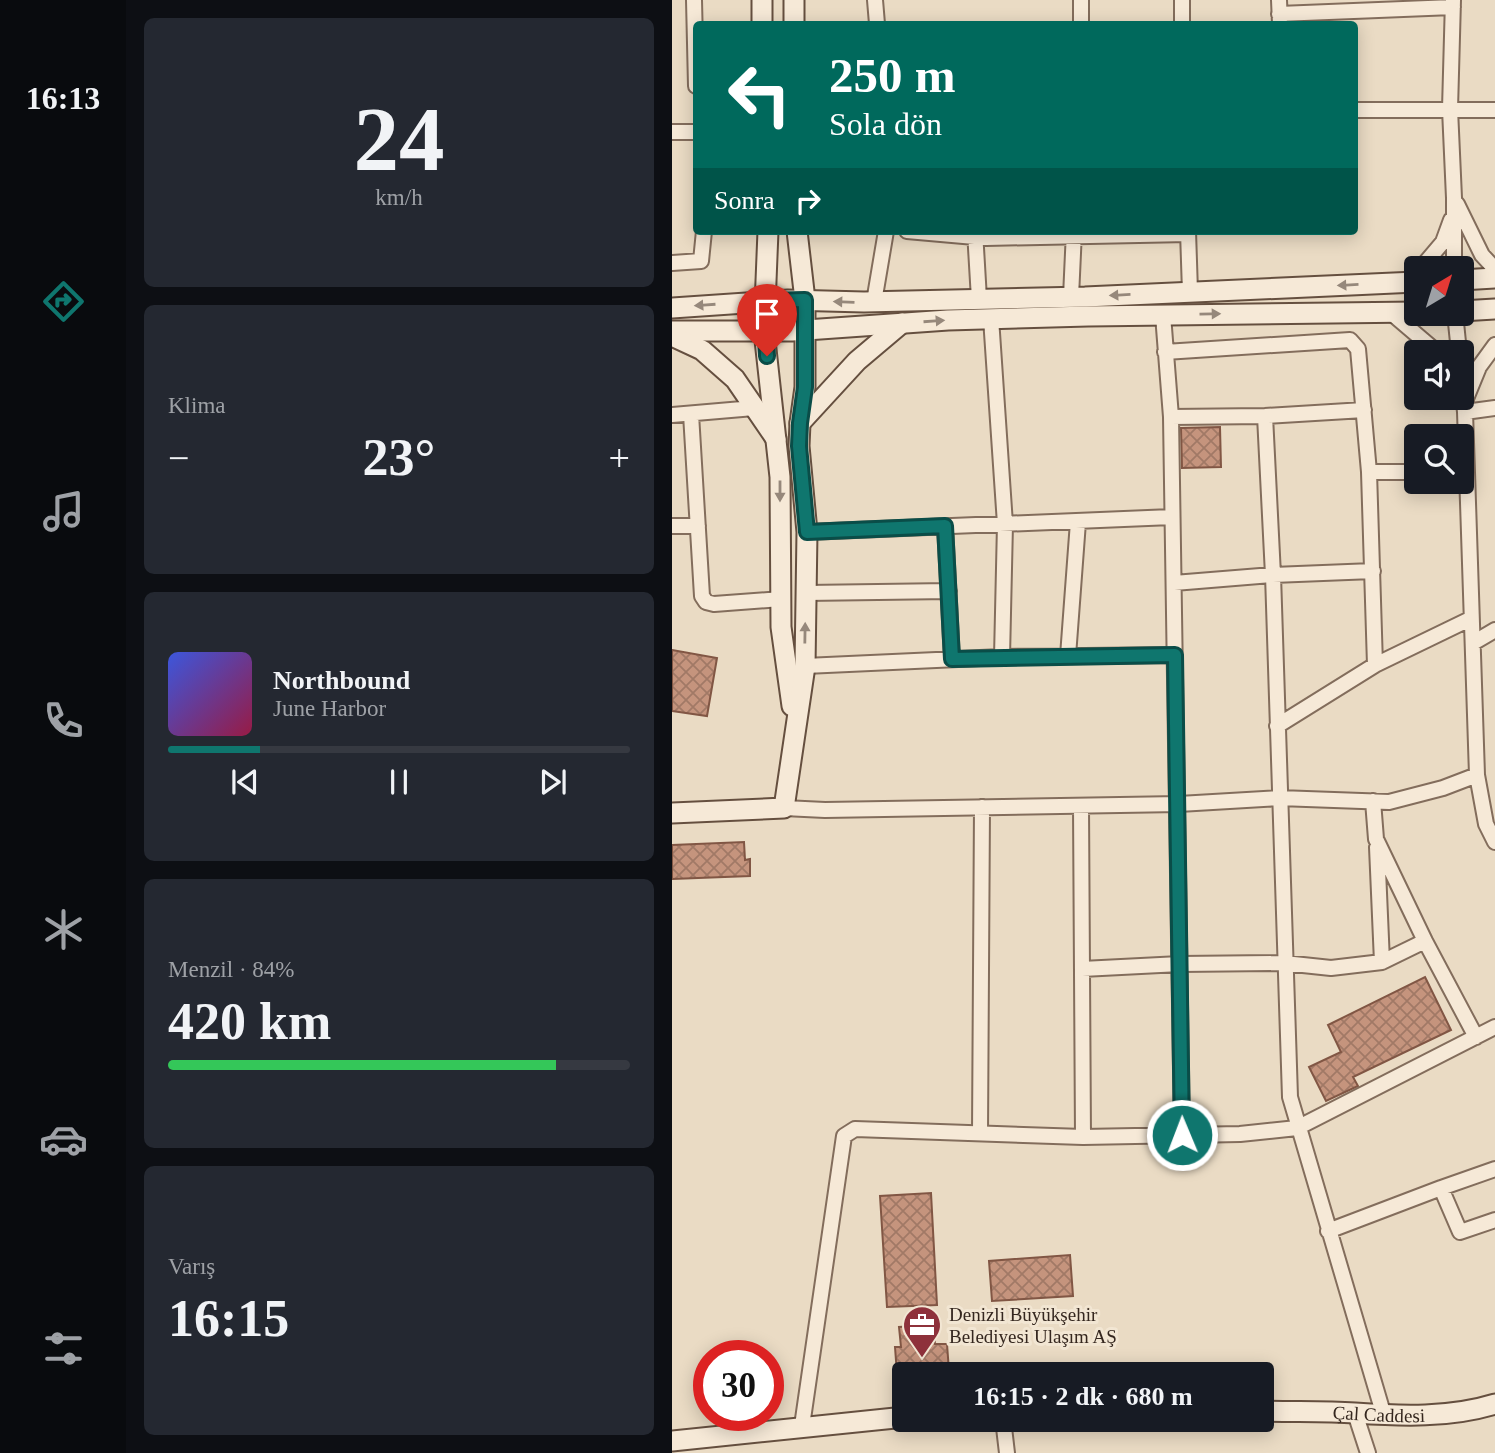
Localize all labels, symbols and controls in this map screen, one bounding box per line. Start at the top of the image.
text: 250 m [829,48,956,103]
icon: left [714,49,805,140]
text: 16:13 [26,80,100,116]
text: 24 [354,89,445,190]
text: Sola dön [829,106,942,142]
icon: right [789,182,827,220]
text: km/h [375,185,423,210]
text: Sonra [714,186,775,215]
north arrow [1404,256,1474,326]
map controls [1404,256,1474,494]
icon: directions [39,277,88,326]
one-way arrow [1336,279,1358,290]
pin [737,284,797,356]
one-way arrow [1109,290,1131,301]
icon: arrive [748,295,786,333]
one-way arrow [833,296,855,307]
one-way arrow [694,300,716,311]
one-way arrow [1199,308,1221,320]
one-way arrow [923,315,945,326]
button: sound [1404,340,1474,410]
text: Klima [168,393,226,418]
button: search [1404,424,1474,494]
text: 23° [363,429,435,486]
text: − [168,437,189,479]
text: + [609,437,630,479]
one-way arrow [774,480,786,502]
icon: music [39,487,88,536]
one-way arrow [799,622,811,644]
text: Northbound [273,666,410,695]
icon: phone [39,696,88,745]
text: June Harbor [273,696,386,721]
icon: previous [226,763,264,801]
icon: pause [380,763,418,801]
icon: next [534,763,572,801]
icon: climate [39,905,88,954]
text: Menzil · 84% [168,957,294,982]
text: 420 km [168,993,331,1050]
position arrow [1145,1098,1219,1172]
icon: car [39,1115,88,1164]
text: Varış [168,1254,215,1279]
text: 16:15 [168,1290,289,1347]
office icon: Denizli Büyükşehir Belediyesi Ulaşım AŞ [901,1304,943,1359]
place label: Denizli Büyükşehir Belediyesi Ulaşım AŞ [949,1304,1117,1347]
icon: filters [39,1324,88,1373]
speed limit sign: 30 [693,1340,784,1431]
text: 16:15 · 2 dk · 680 m [973,1382,1193,1411]
street label: Çal Caddesi [1332,1402,1425,1426]

